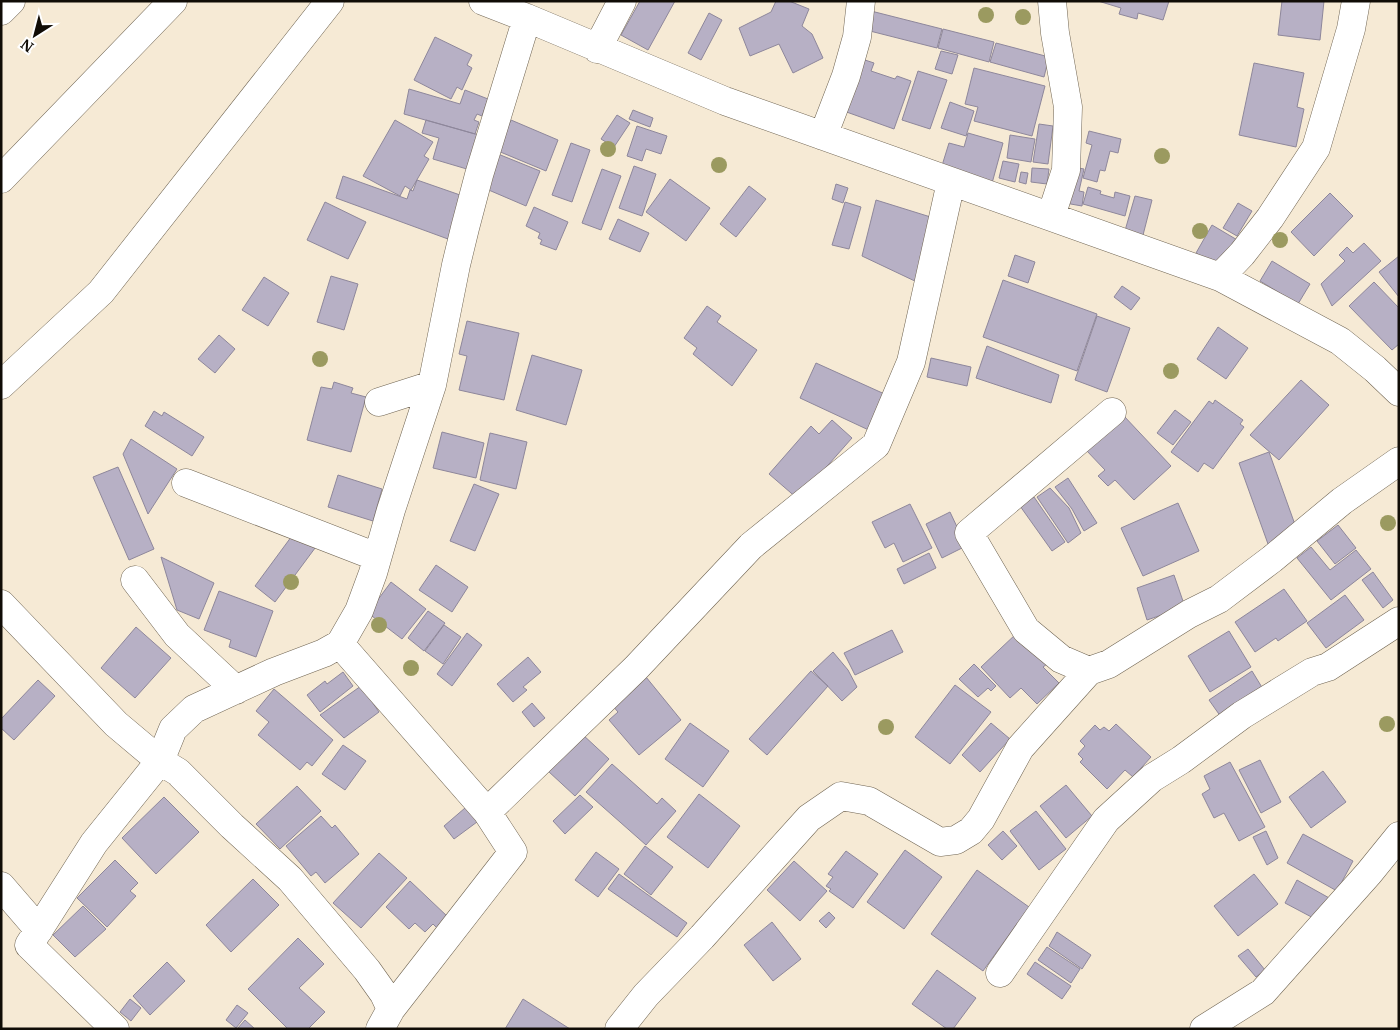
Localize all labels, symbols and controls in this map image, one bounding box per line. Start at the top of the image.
north arrow [10,10,60,60]
text: N [18,35,37,56]

